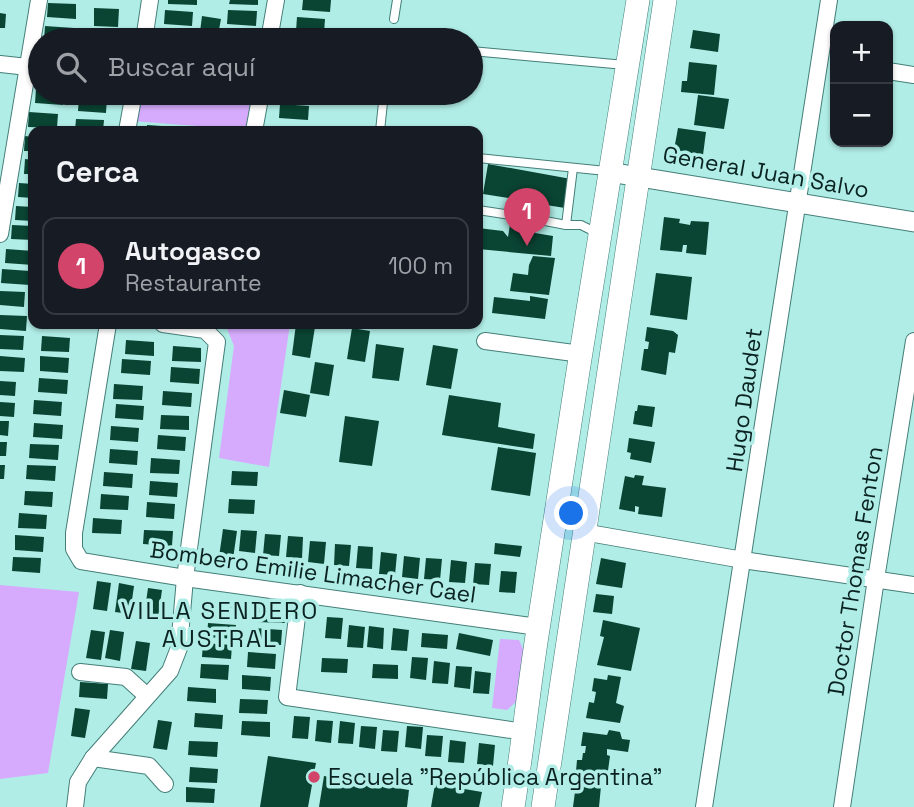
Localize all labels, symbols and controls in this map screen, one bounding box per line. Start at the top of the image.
map controls [830,21,893,147]
button: + [830,21,893,84]
search box [28,28,483,105]
icon: search [52,48,90,86]
text: Buscar aquí [108,50,255,84]
button: − [830,84,893,147]
street label: General Juan Salvo [660,139,872,205]
text: Cerca [56,152,139,191]
pin: 1 [504,188,550,246]
text: Autogasco [125,234,261,268]
text: 1 [76,251,86,281]
text: 100 m [388,251,453,281]
text: Restaurante [125,268,262,298]
street label: Hugo Daudet [719,326,769,474]
street label: Doctor Thomas Fenton [820,444,890,698]
your location [554,496,588,530]
street label: Bombero Emilie Limacher Cael [148,534,478,610]
district label: VILLA SENDERO AUSTRAL [121,595,319,654]
place label: Escuela "República Argentina" [328,762,662,792]
marker: Escuela "República Argentina" [306,769,322,785]

